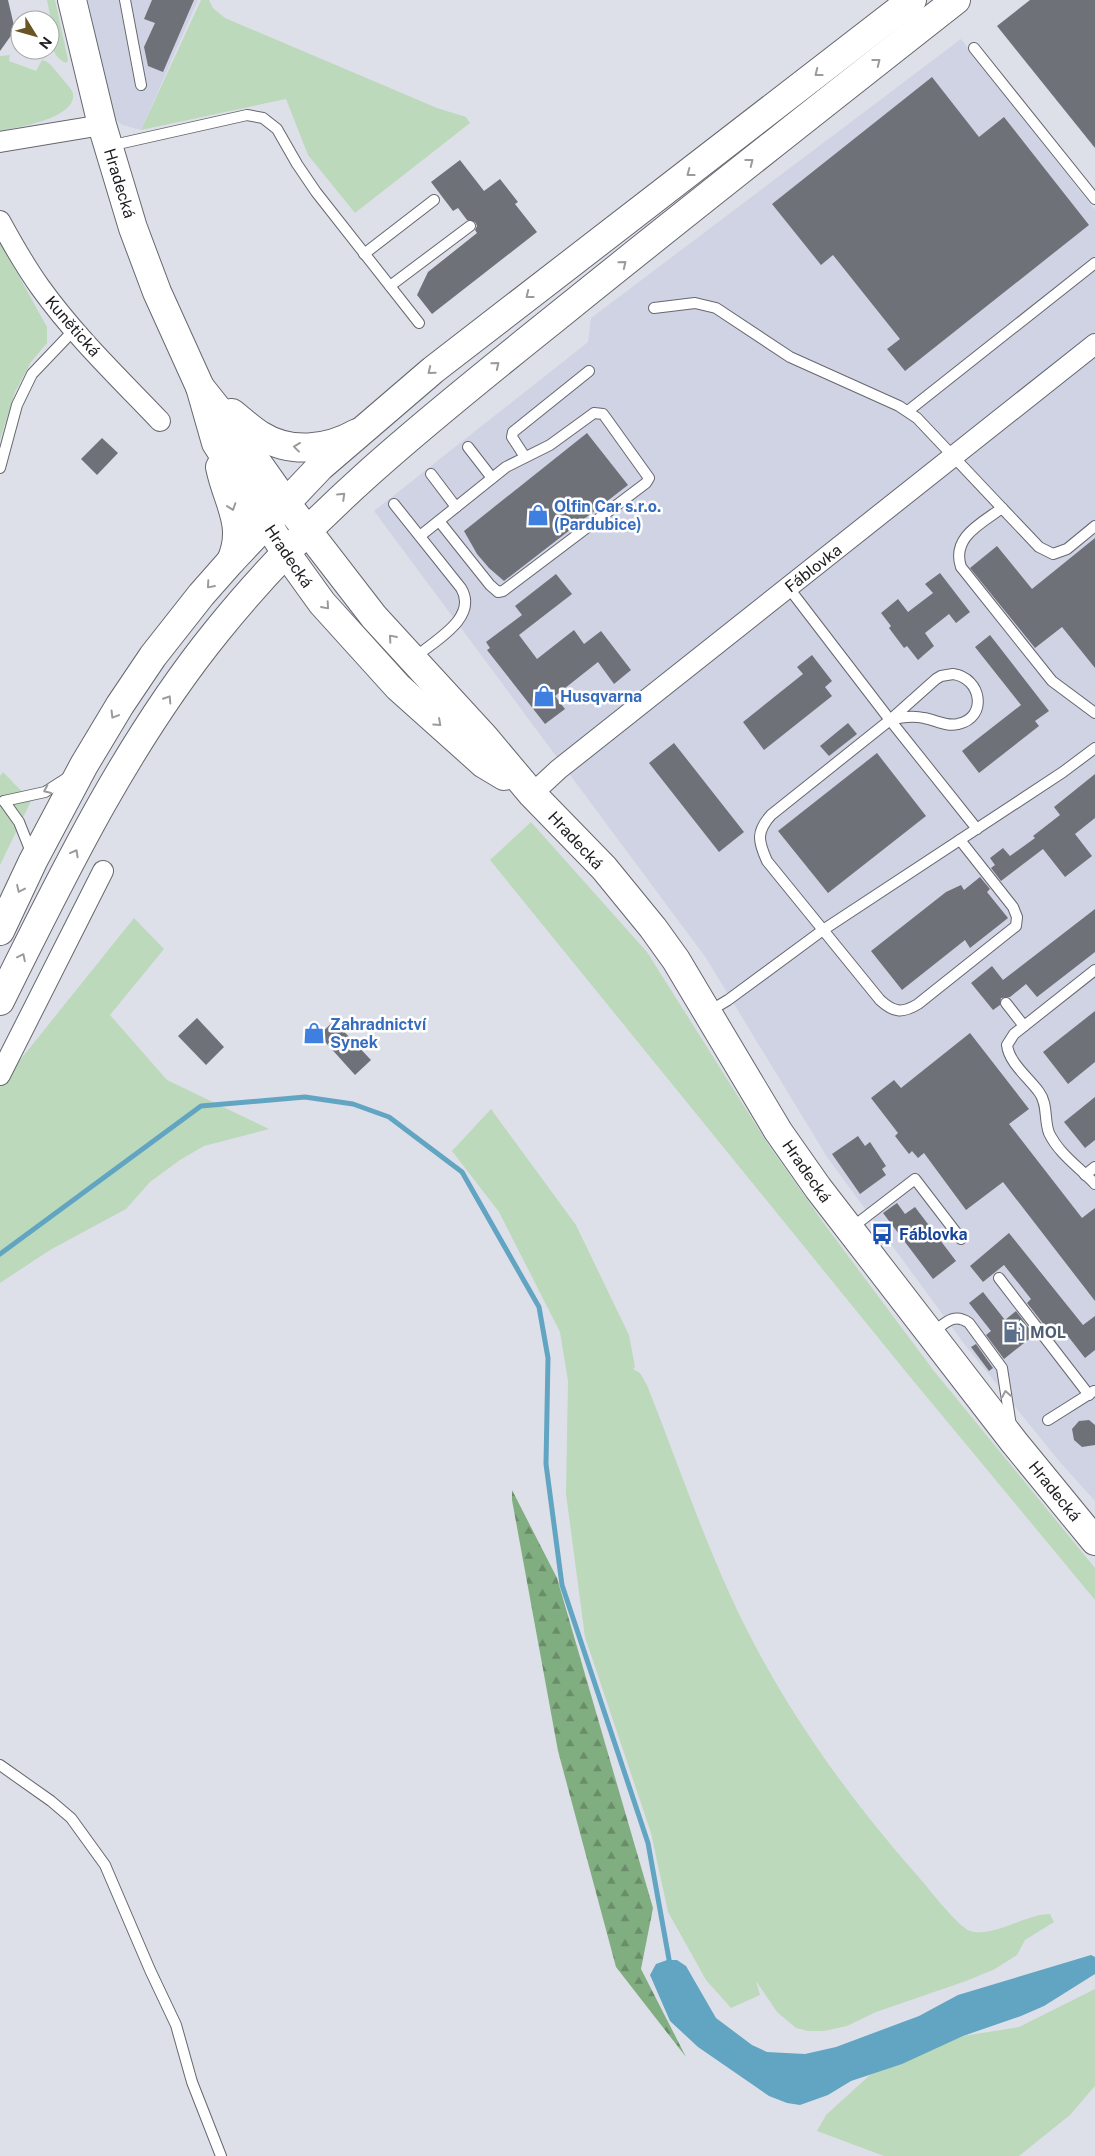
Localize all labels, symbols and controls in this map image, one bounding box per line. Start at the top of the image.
north arrow [10,10,60,60]
text: N [36,34,55,52]
one-way arrow [871,59,880,67]
one-way arrow [815,68,824,76]
street label: Hradecká [100,146,139,220]
one-way arrow [744,160,753,168]
one-way arrow [687,167,696,175]
one-way arrow [617,261,626,269]
one-way arrow [526,289,535,298]
street label: Kunětická [41,292,104,361]
one-way arrow [490,363,499,371]
one-way arrow [428,366,437,375]
one-way arrow [292,442,300,453]
one-way arrow [336,493,345,502]
place label: Olfin Car s.r.o. (Pardubice) [554,497,661,534]
shop icon: Olfin Car s.r.o. (Pardubice) [525,502,551,528]
one-way arrow [226,503,236,511]
street label: Hradecká [261,521,317,591]
street label: Fáblovka [781,540,845,596]
one-way arrow [207,579,216,588]
one-way arrow [320,601,329,610]
one-way arrow [389,634,398,643]
shop icon: Husqvarna [531,683,557,709]
place label: Husqvarna [560,687,642,706]
one-way arrow [162,695,171,705]
one-way arrow [110,710,120,719]
one-way arrow [433,717,442,726]
one-way arrow [43,783,52,794]
street label: Hradecká [544,808,607,873]
one-way arrow [69,849,79,858]
one-way arrow [15,884,26,893]
one-way arrow [15,954,25,963]
place label: Zahradnictví Synek [330,1015,427,1052]
shop icon: Zahradnictví Synek [301,1020,327,1046]
street label: Hradecká [778,1136,835,1206]
bus stop icon: Fáblovka [869,1221,895,1247]
place label: Fáblovka [899,1225,968,1244]
fuel station icon: MOL [1001,1319,1027,1345]
place label: MOL [1030,1323,1066,1342]
one-way arrow [1001,1389,1011,1398]
street label: Hradecká [1025,1457,1085,1525]

